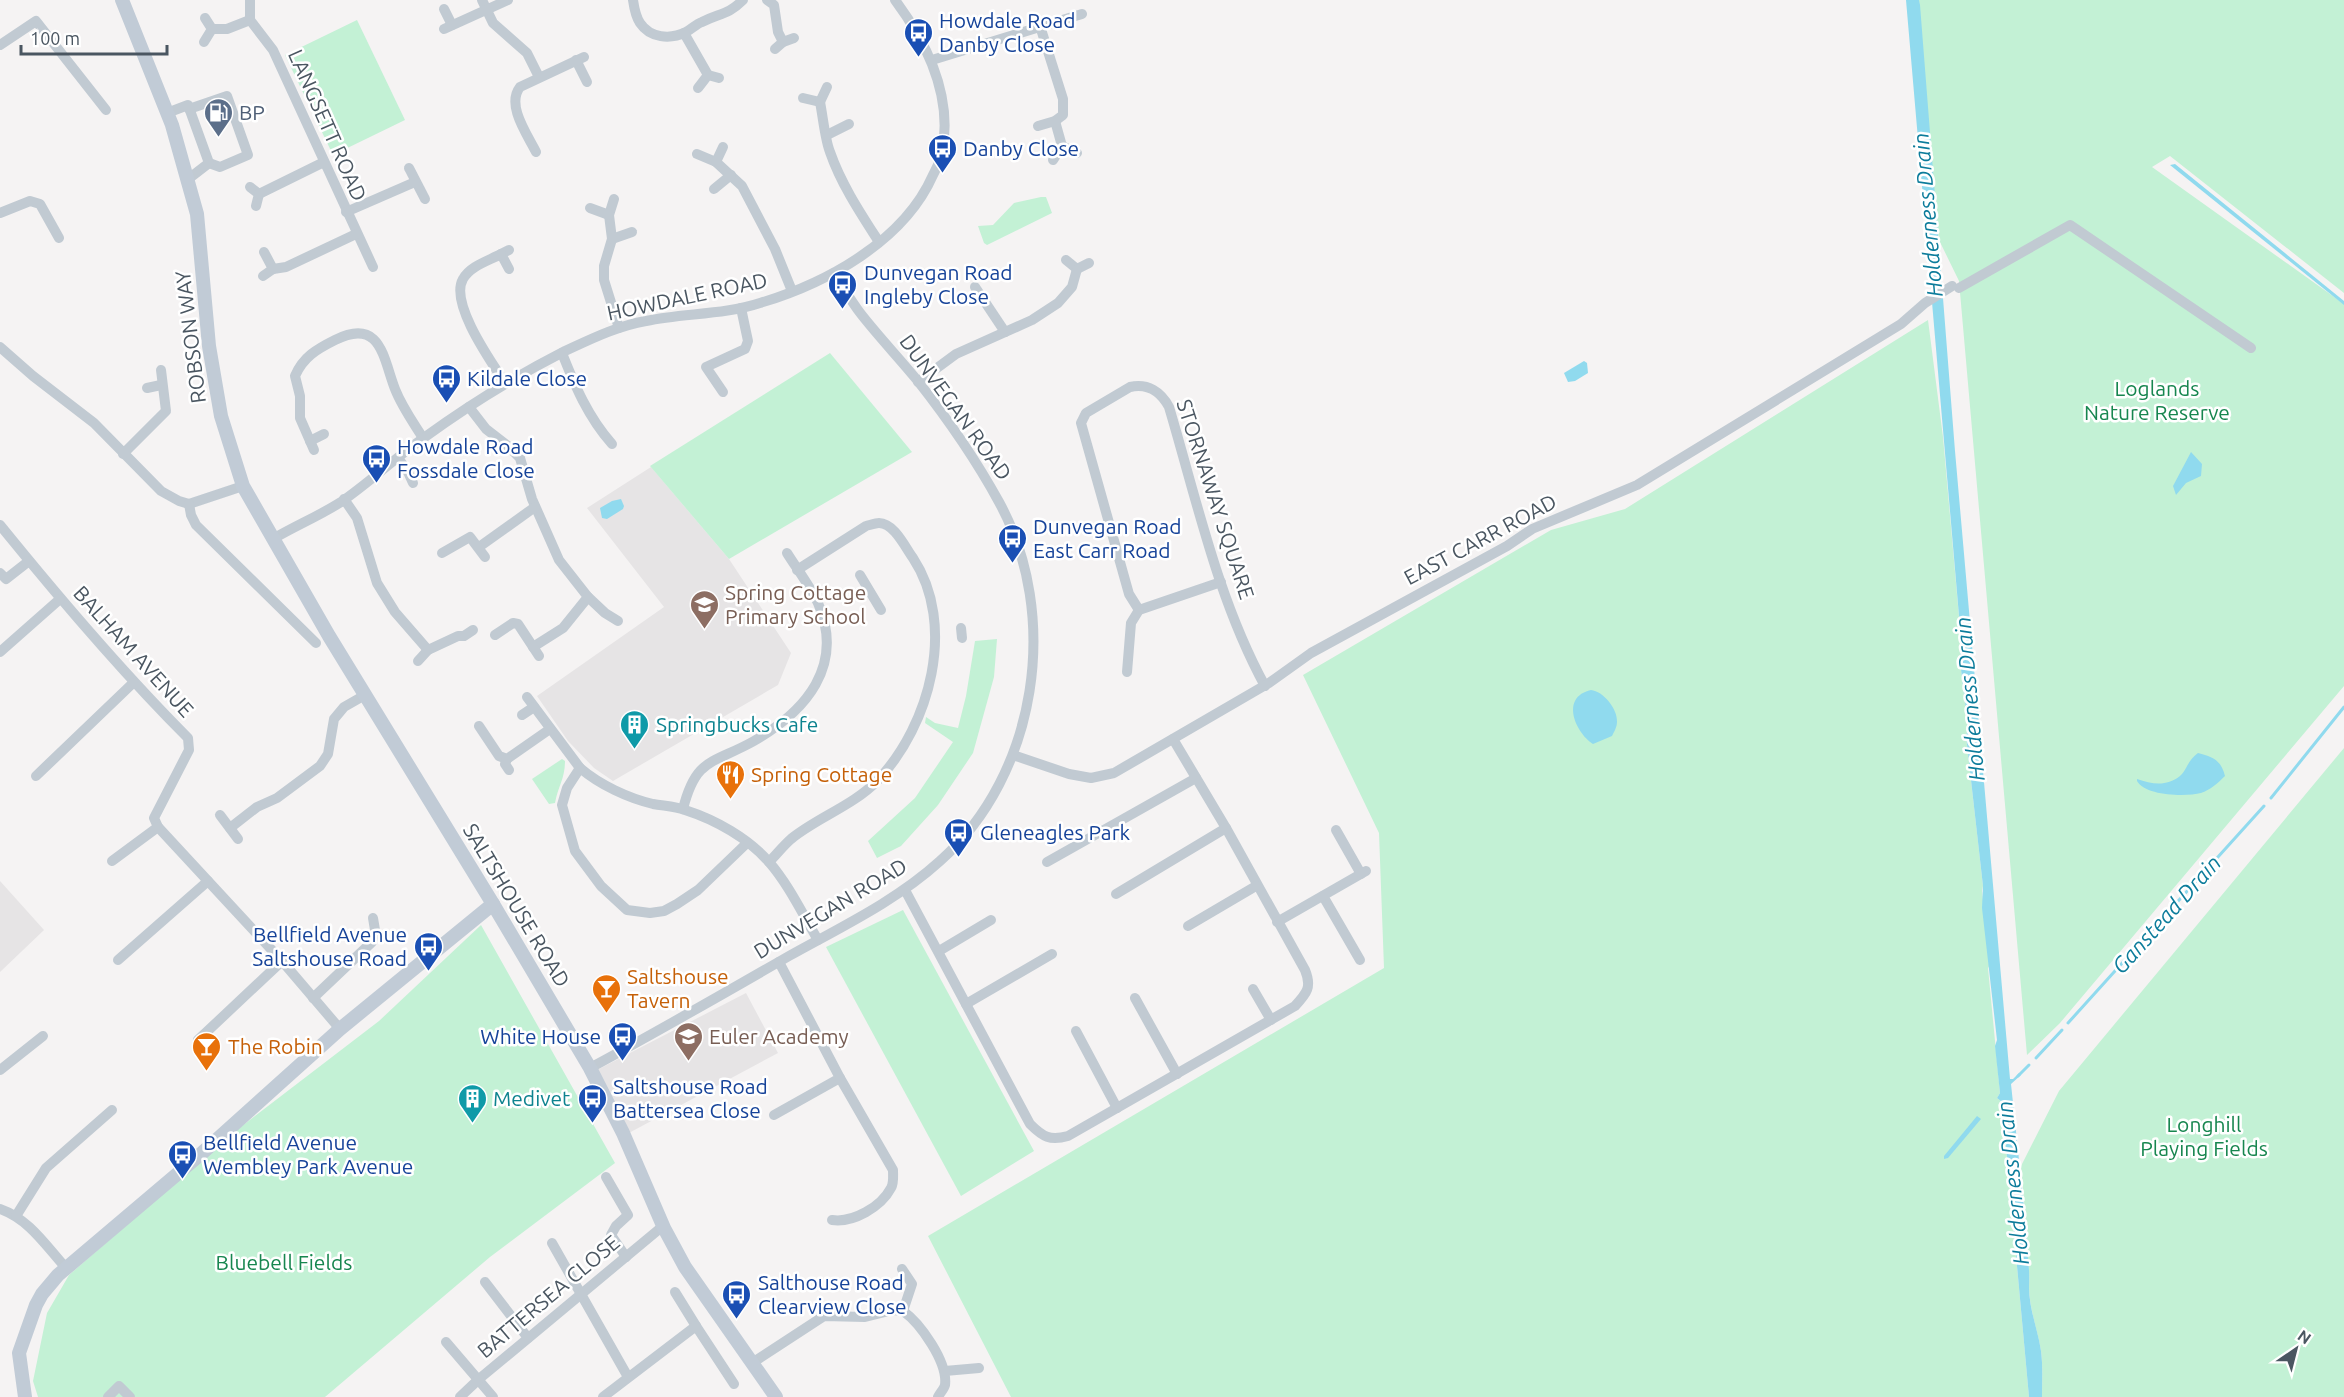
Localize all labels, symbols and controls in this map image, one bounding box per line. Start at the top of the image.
place label: Howdale Road Danby Close [939,8,1076,56]
bus stop icon: Howdale Road Danby Close [902,16,934,58]
scale bar [21,18,166,56]
text: 100 m [30,28,80,48]
street label: LANGSETT ROAD [284,46,372,204]
fuel station icon: BP [202,96,234,138]
place label: BP [239,100,265,124]
bus stop icon: Danby Close [926,132,958,174]
water label: Holderness Drain [1907,132,1947,298]
place label: Danby Close [963,136,1079,160]
place label: Dunvegan Road Ingleby Close [864,260,1013,308]
street label: HOWDALE ROAD [605,267,769,325]
bus stop icon: Dunvegan Road Ingleby Close [827,268,859,310]
street label: ROBSON WAY [170,269,210,405]
street label: DUNVEGAN ROAD [895,330,1017,484]
bus stop icon: Kildale Close [430,362,462,404]
place label: Kildale Close [467,366,587,390]
park label: Loglands Nature Reserve [2084,376,2230,424]
street label: STORNAWAY SQUARE [1172,396,1260,602]
place label: Howdale Road Fossdale Close [397,434,535,482]
bus stop icon: Howdale Road Fossdale Close [360,442,392,484]
street label: EAST CARR ROAD [1400,489,1560,589]
place label: Dunvegan Road East Carr Road [1033,514,1182,562]
bus stop icon: Dunvegan Road East Carr Road [996,522,1028,564]
place label: Spring Cottage Primary School [725,580,866,628]
street label: BALHAM AVENUE [69,581,199,721]
school or university icon: Spring Cottage Primary School [688,588,720,630]
water label: Holderness Drain [1949,616,1989,782]
building icon: Springbucks Cafe [619,708,651,750]
place label: Springbucks Cafe [656,712,818,736]
restaurant icon: Spring Cottage [714,758,746,800]
place label: Spring Cottage [751,762,892,786]
bus stop icon: Gleneagles Park [943,816,975,858]
street label: SALTSHOUSE ROAD [459,819,575,991]
place label: Gleneagles Park [980,820,1131,844]
water label: Ganstead Drain [2107,850,2225,978]
street label: DUNVEGAN ROAD [749,853,911,963]
place label: Bellfield Avenue Saltshouse Road [252,922,407,970]
bus stop icon: Bellfield Avenue Saltshouse Road [412,930,444,972]
place label: Saltshouse Tavern [627,964,729,1012]
bar icon: Saltshouse Tavern [590,972,622,1014]
bus stop icon: White House [606,1020,638,1062]
school or university icon: Euler Academy [672,1020,704,1062]
place label: White House [480,1024,601,1048]
place label: Euler Academy [709,1024,849,1048]
bar icon: The Robin [191,1030,223,1072]
place label: The Robin [228,1034,323,1058]
place label: Saltshouse Road Battersea Close [613,1074,768,1122]
building icon: Medivet [456,1082,488,1124]
bus stop icon: Saltshouse Road Battersea Close [576,1082,608,1124]
place label: Medivet [493,1086,570,1110]
water label: Holderness Drain [1991,1100,2033,1266]
park label: Longhill Playing Fields [2140,1112,2268,1160]
place label: Bellfield Avenue Wembley Park Avenue [203,1130,413,1178]
bus stop icon: Bellfield Avenue Wembley Park Avenue [166,1138,198,1180]
street label: BATTERSEA CLOSE [472,1230,624,1362]
park label: Bluebell Fields [216,1250,352,1274]
place label: Salthouse Road Clearview Close [758,1270,907,1318]
bus stop icon: Salthouse Road Clearview Close [721,1278,753,1320]
north arrow [2266,1319,2326,1379]
text: N [2295,1326,2315,1348]

